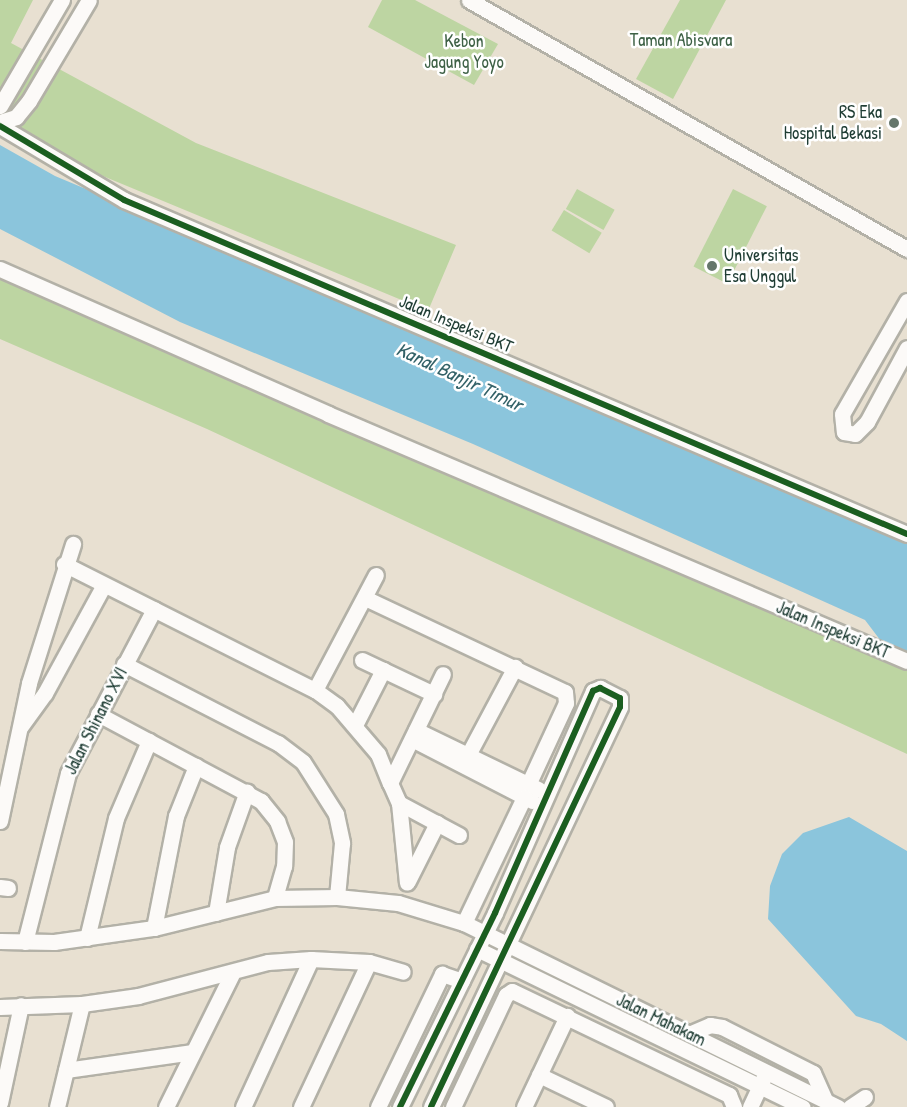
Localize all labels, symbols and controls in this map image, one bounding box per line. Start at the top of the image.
park label: Taman Abisvara [630,29,732,51]
park label: Kebon Jagung Yoyo [424,31,504,74]
place label: RS Eka Hospital Bekasi [784,102,882,144]
marker: RS Eka Hospital Bekasi [887,116,901,130]
place label: Universitas Esa Unggul [724,245,799,288]
marker: Universitas Esa Unggul [705,259,719,273]
street label: Jalan Inspeksi BKT [396,290,516,358]
water label: Kanal Banjir Timur [393,336,527,416]
street label: Jalan Inspeksi BKT [773,596,893,664]
street label: Jalan Shinano XVI [60,664,132,778]
street label: Jalan Mahakam [613,989,709,1051]

